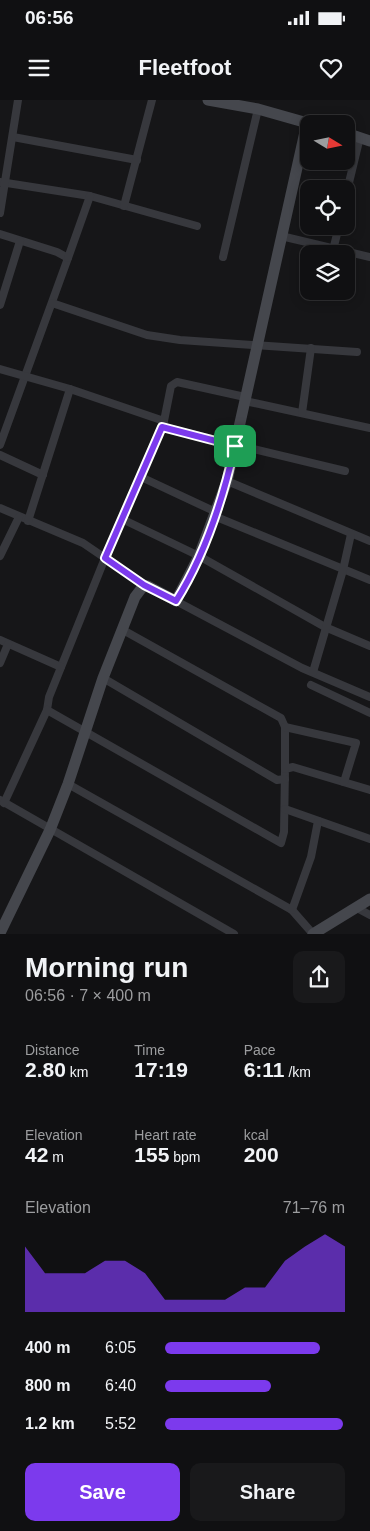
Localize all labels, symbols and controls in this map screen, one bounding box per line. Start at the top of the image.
text: 06:56 [25,7,74,28]
icon: menu [25,54,53,82]
icon: heart [317,54,345,82]
text: Fleetfoot [139,55,231,80]
north arrow [300,115,355,170]
map controls [300,115,355,300]
button: locate [300,180,355,235]
button: layers [300,245,355,300]
pin [214,425,256,467]
icon: arrive [221,432,249,460]
button: share [293,951,345,1003]
text: Morning run [25,952,188,983]
text: 06:56 · 7 × 400 m [25,987,151,1004]
text: Distance [25,1042,79,1058]
text: Time [134,1042,165,1058]
text: Pace [244,1042,276,1058]
text: 2.80 [25,1058,66,1081]
text: 17:19 [134,1058,188,1081]
text: 6:11 [244,1058,285,1081]
text: km [66,1064,88,1080]
text: /km [285,1064,311,1080]
text: Elevation [25,1127,83,1143]
text: Heart rate [134,1127,197,1143]
text: kcal [244,1127,269,1143]
text: 42 [25,1143,48,1166]
text: 155 [134,1143,169,1166]
text: 200 [244,1143,279,1166]
text: m [48,1149,64,1165]
text: bpm [169,1149,201,1165]
text: Elevation [25,1199,91,1216]
text: 71–76 m [283,1199,345,1216]
text: 400 m [25,1339,70,1356]
text: 6:05 [105,1339,136,1356]
text: 800 m [25,1377,70,1394]
text: 6:40 [105,1377,136,1394]
text: 1.2 km [25,1415,75,1432]
text: 5:52 [105,1415,136,1432]
button: Save [25,1463,180,1521]
button: Share [190,1463,345,1521]

